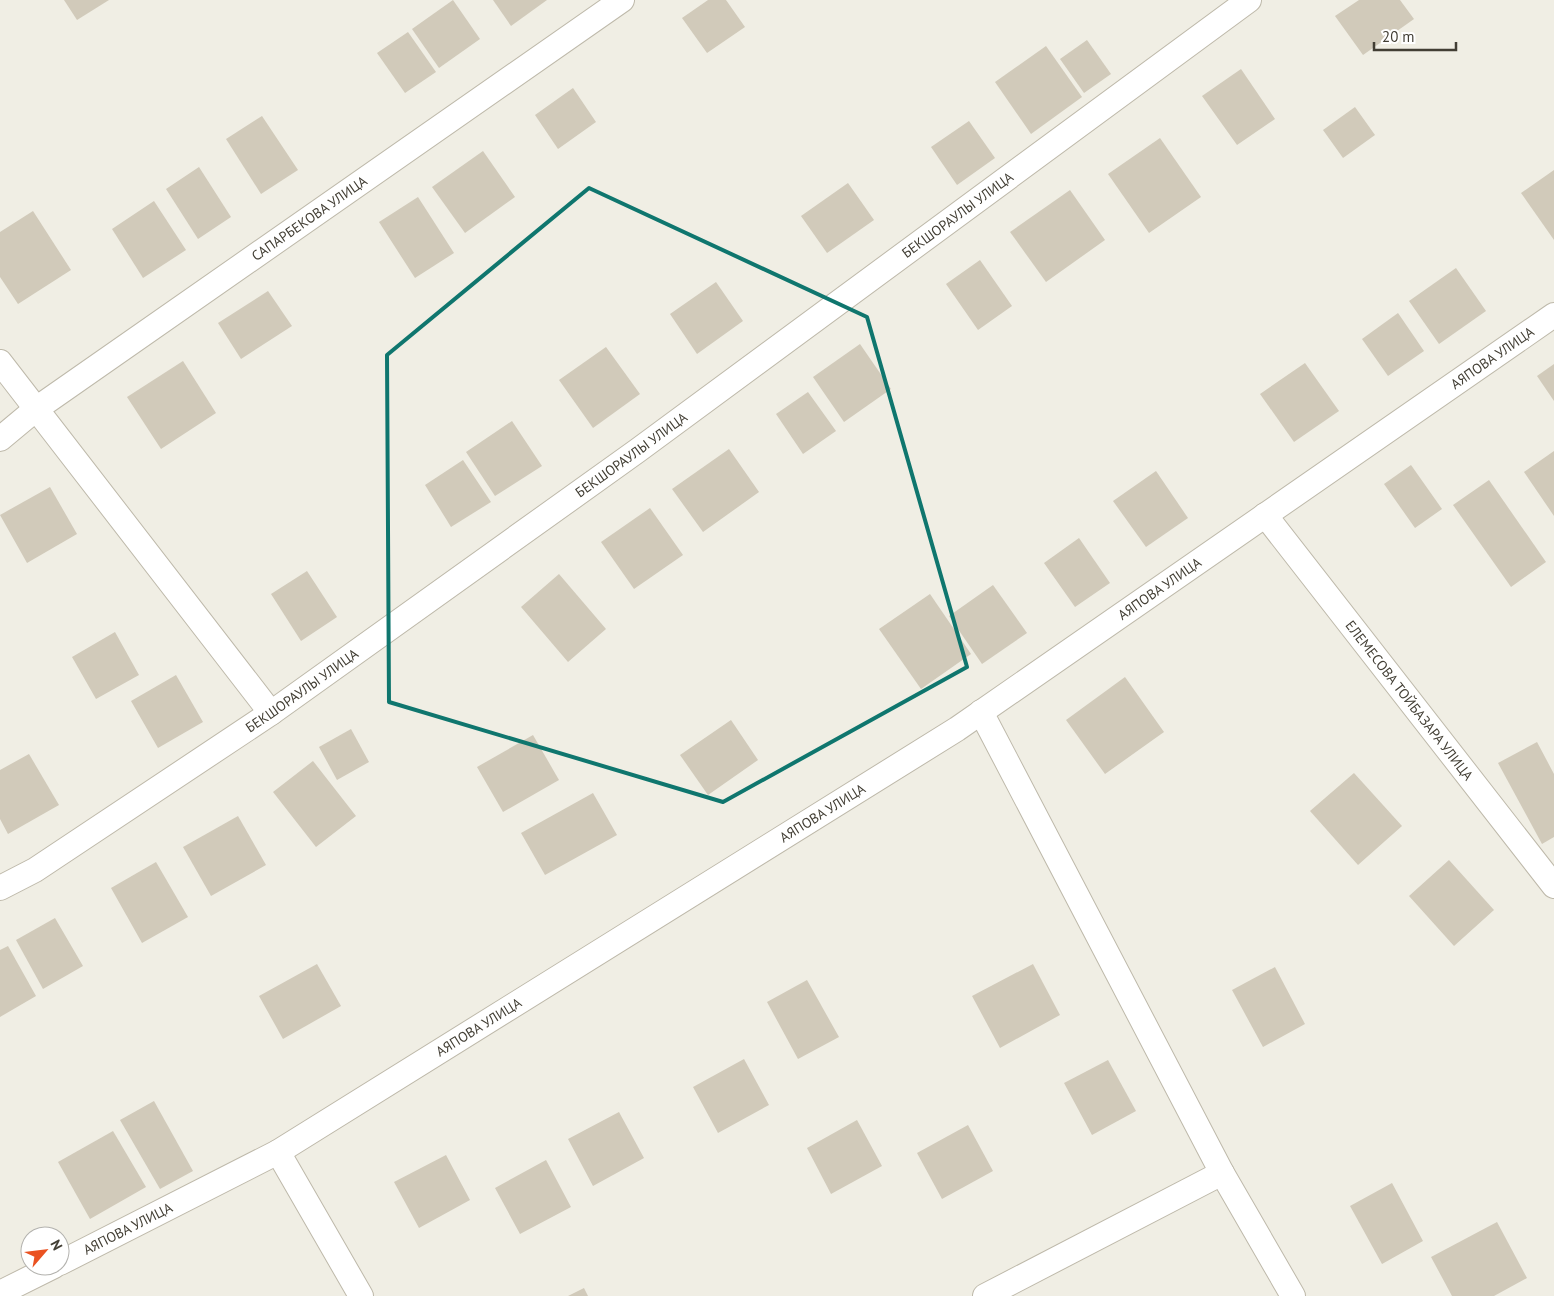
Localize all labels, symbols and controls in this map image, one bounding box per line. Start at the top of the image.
scale bar [1374,20,1456,52]
text: 20 m [1382,27,1415,46]
street label: БЕКШОРАУЛЫ УЛИЦА [898,167,1017,262]
street label: САПАРБЕКОВА УЛИЦА [248,171,371,265]
street label: АЯПОВА УЛИЦА [1447,322,1538,393]
street label: БЕКШОРАУЛЫ УЛИЦА [572,408,691,501]
street label: АЯПОВА УЛИЦА [1114,553,1205,624]
street label: ЕЛЕМЕСОВА ТОЙБАЗАРА УЛИЦА [1341,617,1478,785]
street label: БЕКШОРАУЛЫ УЛИЦА [242,644,362,736]
street label: АЯПОВА УЛИЦА [776,779,869,846]
street label: АЯПОВА УЛИЦА [432,993,525,1060]
street label: АЯПОВА УЛИЦА [80,1198,176,1259]
north arrow [20,1226,70,1276]
text: N [46,1237,67,1253]

